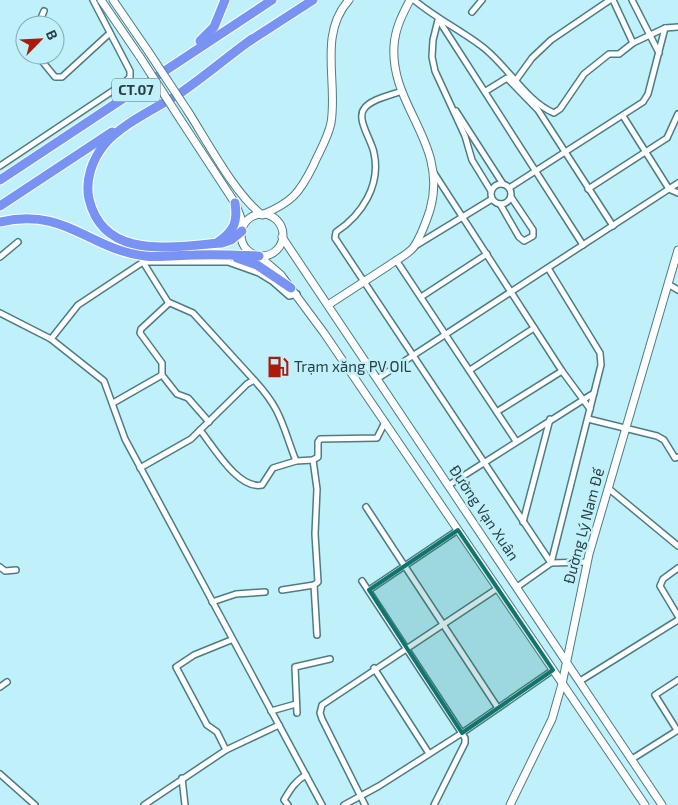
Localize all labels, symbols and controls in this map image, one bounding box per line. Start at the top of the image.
north arrow [15,15,65,65]
text: B [43,27,62,42]
road number: CT.07 [112,78,160,102]
fuel station icon: Trạm xăng PV OIL [265,354,291,380]
place label: Trạm xăng PV OIL [294,357,412,375]
street label: Đường Vạn Xuân [446,461,523,564]
street label: Đường Lý Nam Đế [559,465,607,586]

